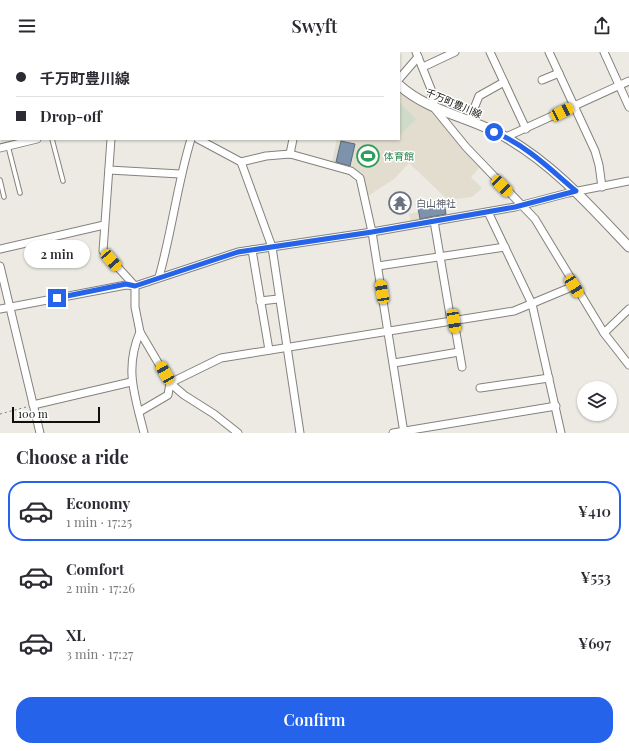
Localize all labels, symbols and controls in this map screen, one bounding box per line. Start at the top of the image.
text: Swyft [292,14,337,38]
icon: menu [16,15,38,37]
icon: share [591,15,613,37]
text: 千万町豊川線 [40,68,130,88]
street label: 千万町豊川線 [424,85,484,121]
car [549,101,575,123]
text: Drop-off [40,106,102,126]
route start [485,123,503,141]
sports icon: 体育館 [355,143,381,169]
place label: 体育館 [384,149,414,163]
car [489,173,515,199]
temple icon: 白山神社 [387,190,413,216]
place label: 白山神社 [416,196,456,210]
callout: 2 min [24,240,90,268]
text: 2 min [40,245,74,262]
car [99,247,123,273]
car [563,273,585,299]
car [374,279,390,305]
route end [48,289,66,307]
car [446,308,462,334]
car [154,360,176,386]
map controls [577,381,617,421]
button: layers [577,381,617,421]
scale bar [12,405,100,424]
text: 100 m [18,406,48,421]
text: Choose a ride [16,445,129,469]
icon: car [18,493,54,529]
text: Economy [66,493,130,513]
text: ¥410 [578,501,611,521]
text: 1 min · 17:25 [66,513,132,530]
icon: car [18,559,54,595]
text: Comfort [66,559,124,579]
text: ¥553 [581,567,611,587]
text: 2 min · 17:26 [66,579,135,596]
icon: car [18,625,54,661]
text: XL [66,625,86,645]
text: ¥697 [578,633,611,653]
text: 3 min · 17:27 [66,645,133,662]
button: Confirm [16,697,613,743]

